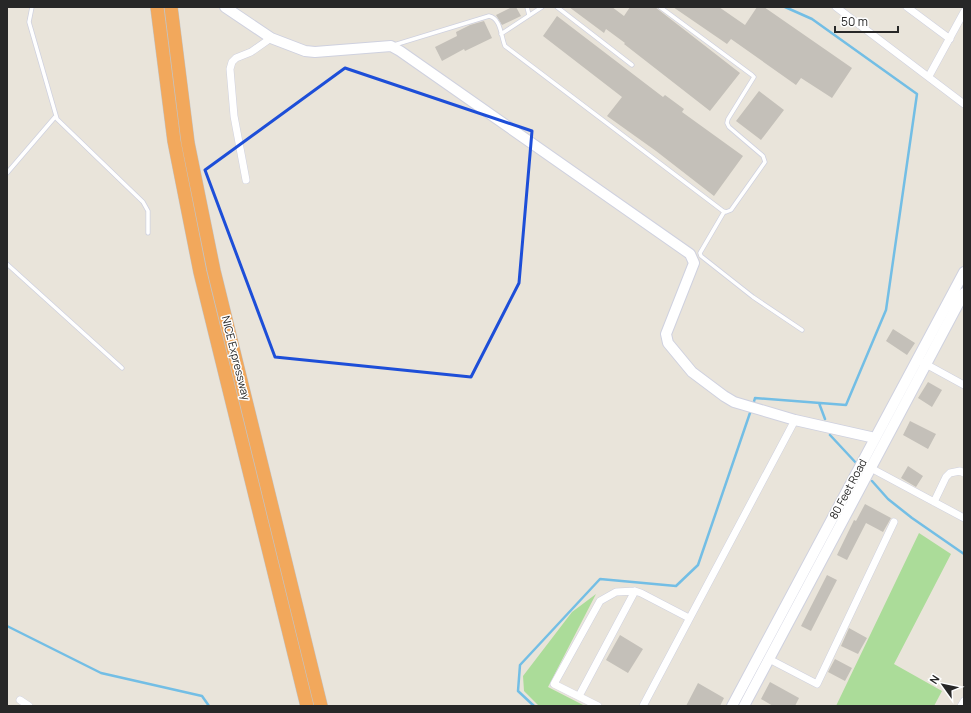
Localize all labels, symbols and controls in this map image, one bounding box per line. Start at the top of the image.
scale bar [835,8,898,34]
text: 50 m [841,13,868,30]
street label: NICE Expressway [219,314,254,402]
street label: 80 Feet Road [825,456,870,522]
north arrow [923,665,963,705]
text: N [926,672,943,687]

